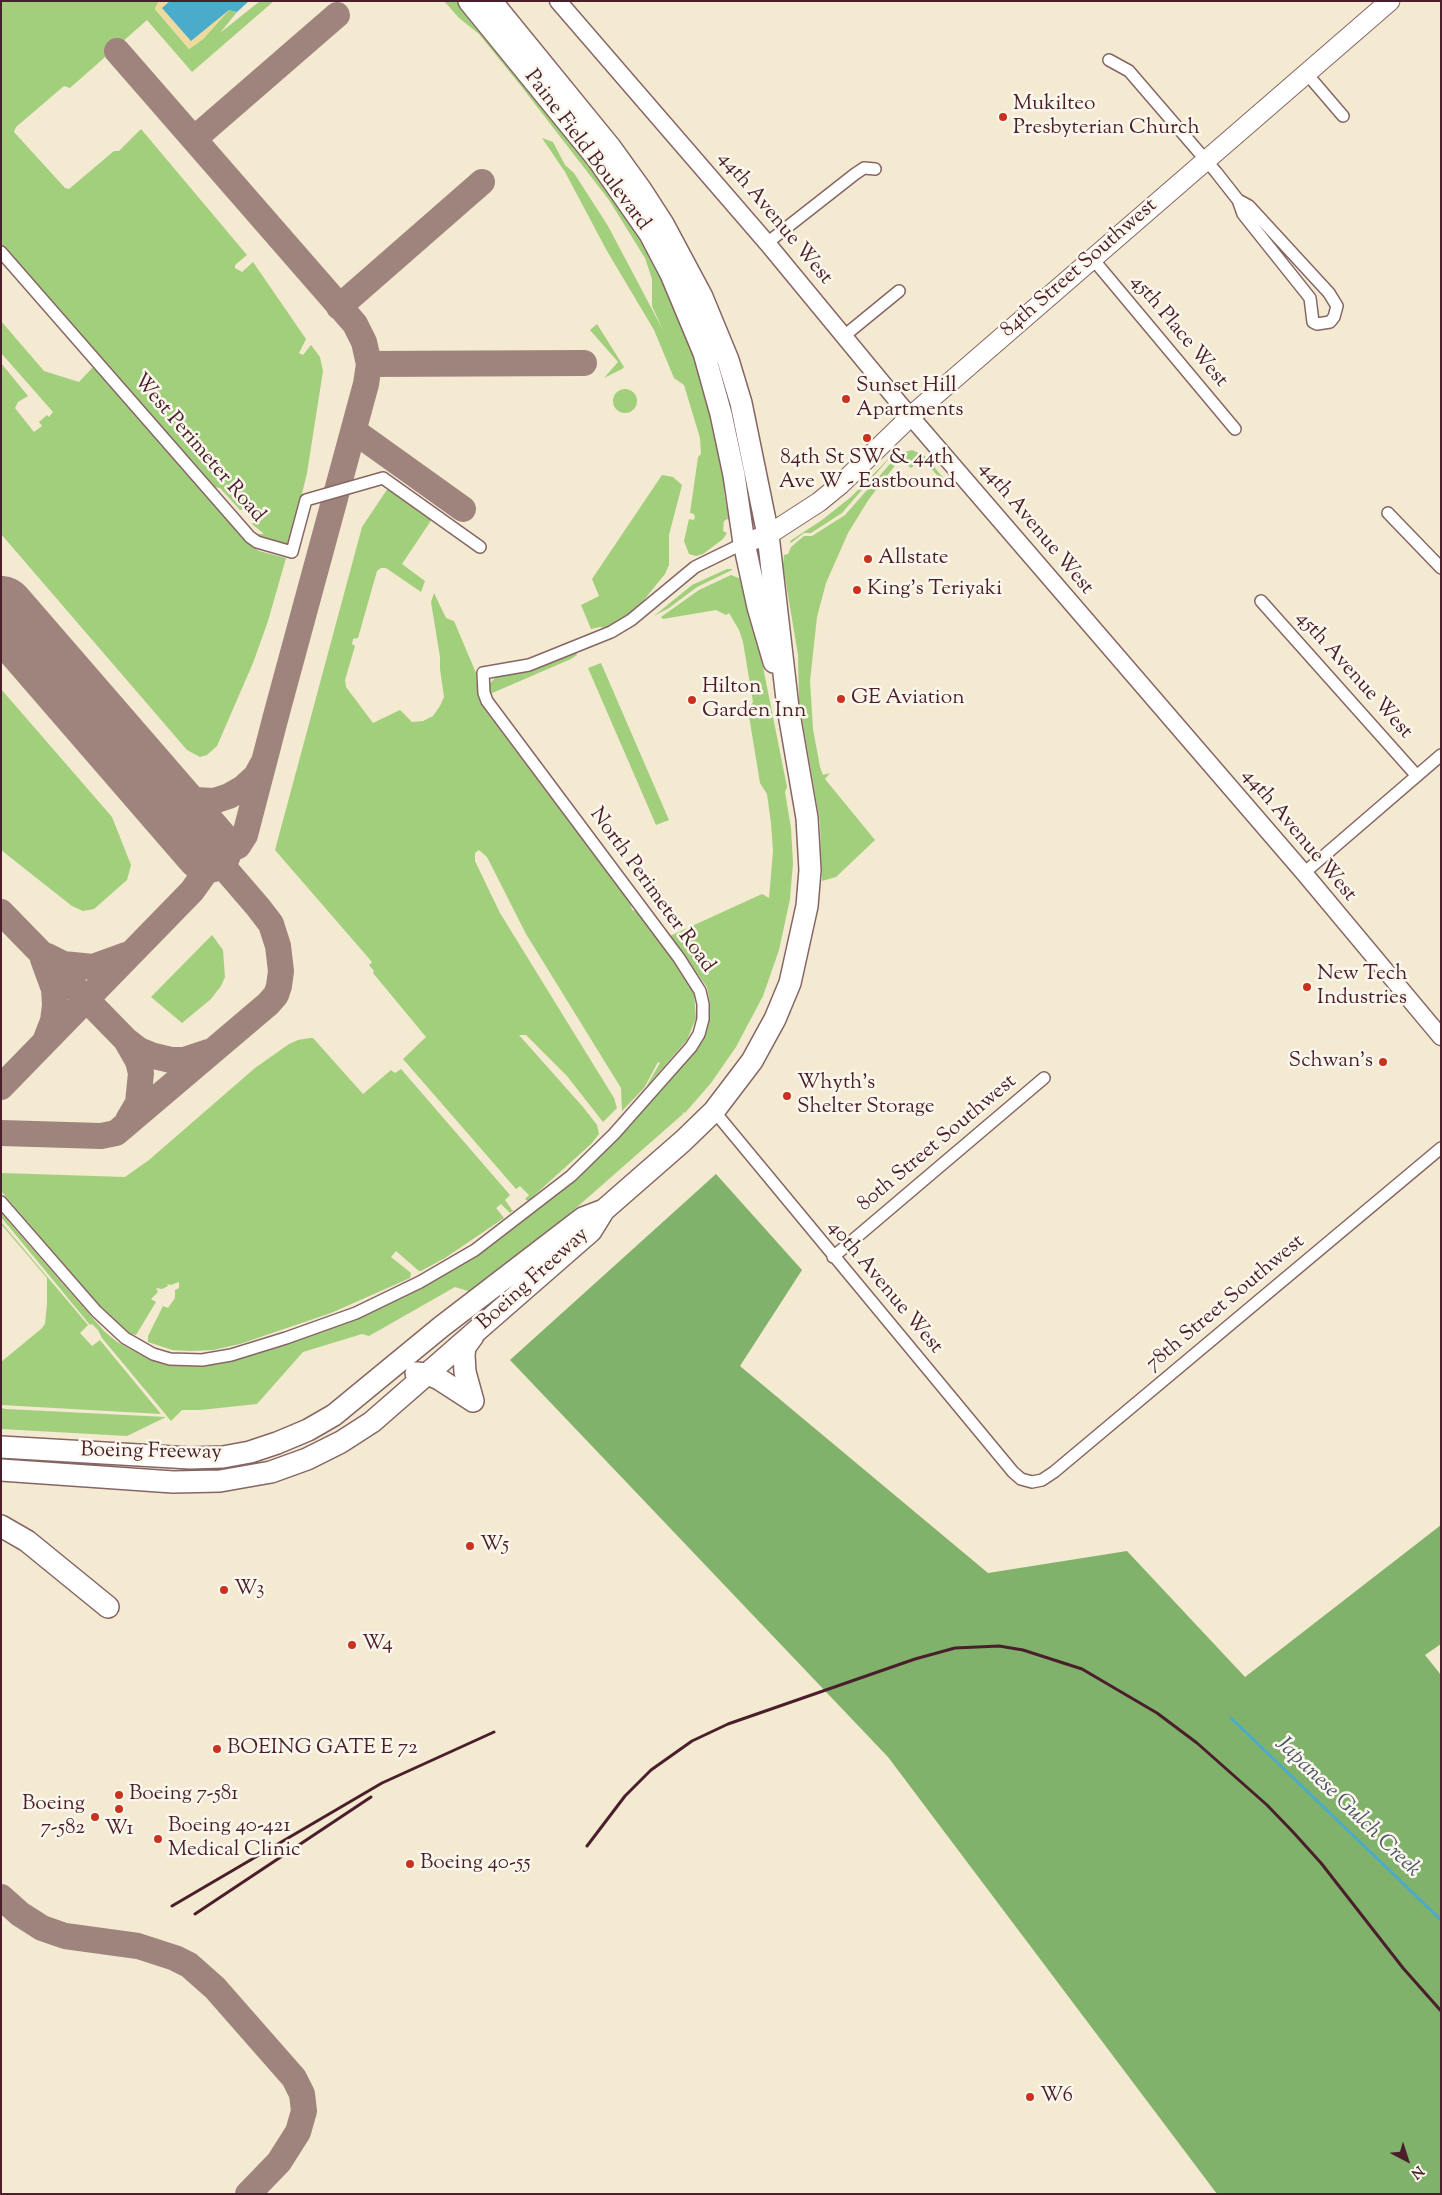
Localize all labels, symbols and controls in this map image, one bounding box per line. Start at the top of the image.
street label: Paine Field Boulevard [517,66,655,236]
place label: Mukilteo Presbyterian Church [1013,92,1200,142]
marker: Mukilteo Presbyterian Church [997,111,1009,123]
street label: 44th Avenue West [711,147,837,291]
street label: 84th Street Southwest [997,194,1163,344]
street label: 45th Place West [1124,271,1232,393]
street label: West Perimeter Road [127,369,269,529]
place label: Sunset Hill Apartments [856,374,964,424]
marker: Sunset Hill Apartments [840,393,852,405]
marker: 84th St SW & 44th Ave W - Eastbound [861,432,873,444]
place label: 84th St SW & 44th Ave W - Eastbound [779,446,955,496]
street label: 44th Avenue West [972,457,1098,601]
place label: Allstate [878,546,949,572]
marker: Allstate [862,553,874,565]
place label: King's Teriyaki [867,577,1002,603]
marker: King's Teriyaki [851,584,863,596]
street label: 45th Avenue West [1289,607,1417,745]
place label: Hilton Garden Inn [702,675,806,725]
place label: GE Aviation [851,686,965,712]
marker: GE Aviation [835,693,847,705]
marker: Hilton Garden Inn [686,694,698,706]
street label: 44th Avenue West [1235,764,1361,908]
street label: North Perimeter Road [583,804,719,978]
place label: New Tech Industries [1317,962,1408,1012]
marker: New Tech Industries [1301,981,1313,993]
place label: Schwan's [1289,1049,1373,1075]
marker: Schwan's [1377,1056,1389,1068]
street label: 80th Street Southwest [853,1070,1023,1218]
place label: Whyth's Shelter Storage [797,1071,935,1121]
marker: Whyth's Shelter Storage [781,1090,793,1102]
street label: 40th Avenue West [821,1216,947,1360]
street label: Boeing Freeway [473,1223,595,1337]
street label: 78th Street Southwest [1142,1230,1310,1378]
street label: Boeing Freeway [80,1439,222,1467]
place label: W5 [480,1533,509,1559]
marker: W5 [464,1540,476,1552]
place label: W3 [234,1577,265,1603]
marker: W3 [218,1584,230,1596]
place label: W4 [362,1632,393,1658]
marker: W4 [346,1639,358,1651]
water label: Japanese Gulch Creek [1269,1732,1425,1884]
place label: BOEING GATE E 72 [227,1736,418,1762]
marker: BOEING GATE E 72 [211,1743,223,1755]
place label: Boeing 7-581 [129,1782,238,1808]
marker: Boeing 7-581 [113,1789,125,1801]
place label: Boeing 7-582 [22,1792,85,1842]
marker: W1 [113,1803,125,1815]
marker: Boeing 7-582 [89,1811,101,1823]
place label: Boeing 40-421 Medical Clinic [168,1814,301,1864]
place label: W1 [104,1817,134,1843]
marker: Boeing 40-421 Medical Clinic [152,1833,164,1845]
place label: Boeing 40-55 [420,1851,531,1877]
marker: Boeing 40-55 [404,1858,416,1870]
place label: W6 [1040,2084,1073,2110]
marker: W6 [1024,2091,1036,2103]
north arrow [1382,2135,1432,2185]
text: N [1406,2160,1427,2183]

